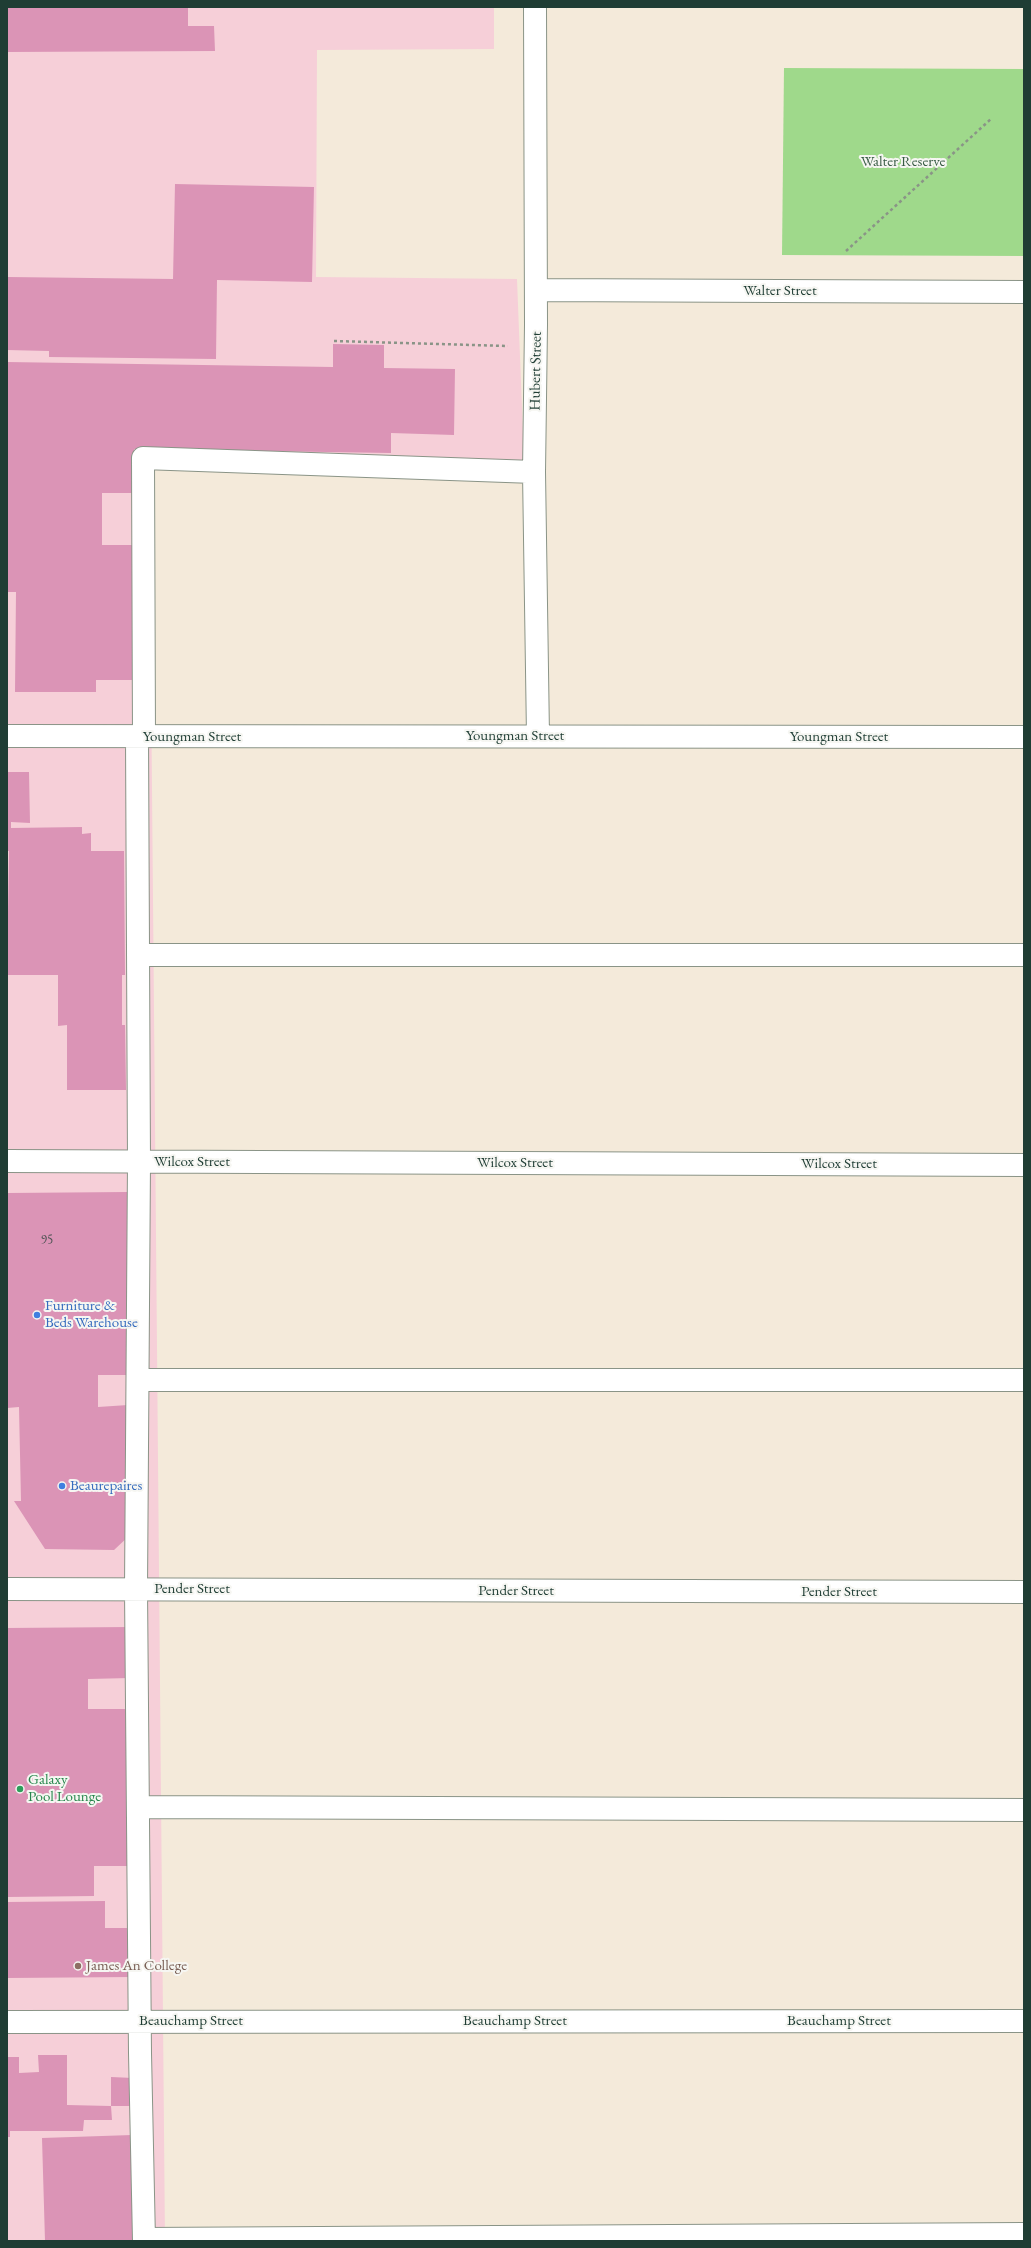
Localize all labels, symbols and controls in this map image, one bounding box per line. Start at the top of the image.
park label: Walter Reserve [861,153,945,171]
street label: Walter Street [743,282,817,300]
street label: Hubert Street [526,331,546,411]
street label: Youngman Street [466,727,564,745]
street label: Youngman Street [143,728,241,746]
street label: Youngman Street [790,728,888,746]
street label: Wilcox Street [154,1153,230,1171]
street label: Wilcox Street [477,1154,553,1172]
street label: Wilcox Street [801,1155,877,1173]
house number: 95 [41,1232,53,1248]
place label: Furniture & Beds Warehouse [45,1297,138,1332]
marker: Furniture & Beds Warehouse [32,1310,42,1320]
place label: Beaurepaires [70,1477,142,1495]
marker: Beaurepaires [57,1481,67,1491]
street label: Pender Street [154,1580,230,1598]
street label: Pender Street [478,1582,554,1600]
street label: Pender Street [801,1583,877,1601]
place label: Galaxy Pool Lounge [28,1771,101,1806]
marker: Galaxy Pool Lounge [15,1784,25,1794]
place label: James An College [86,1957,187,1975]
marker: James An College [73,1961,83,1971]
street label: Beauchamp Street [139,2012,243,2030]
street label: Beauchamp Street [463,2012,567,2030]
street label: Beauchamp Street [787,2012,891,2030]

